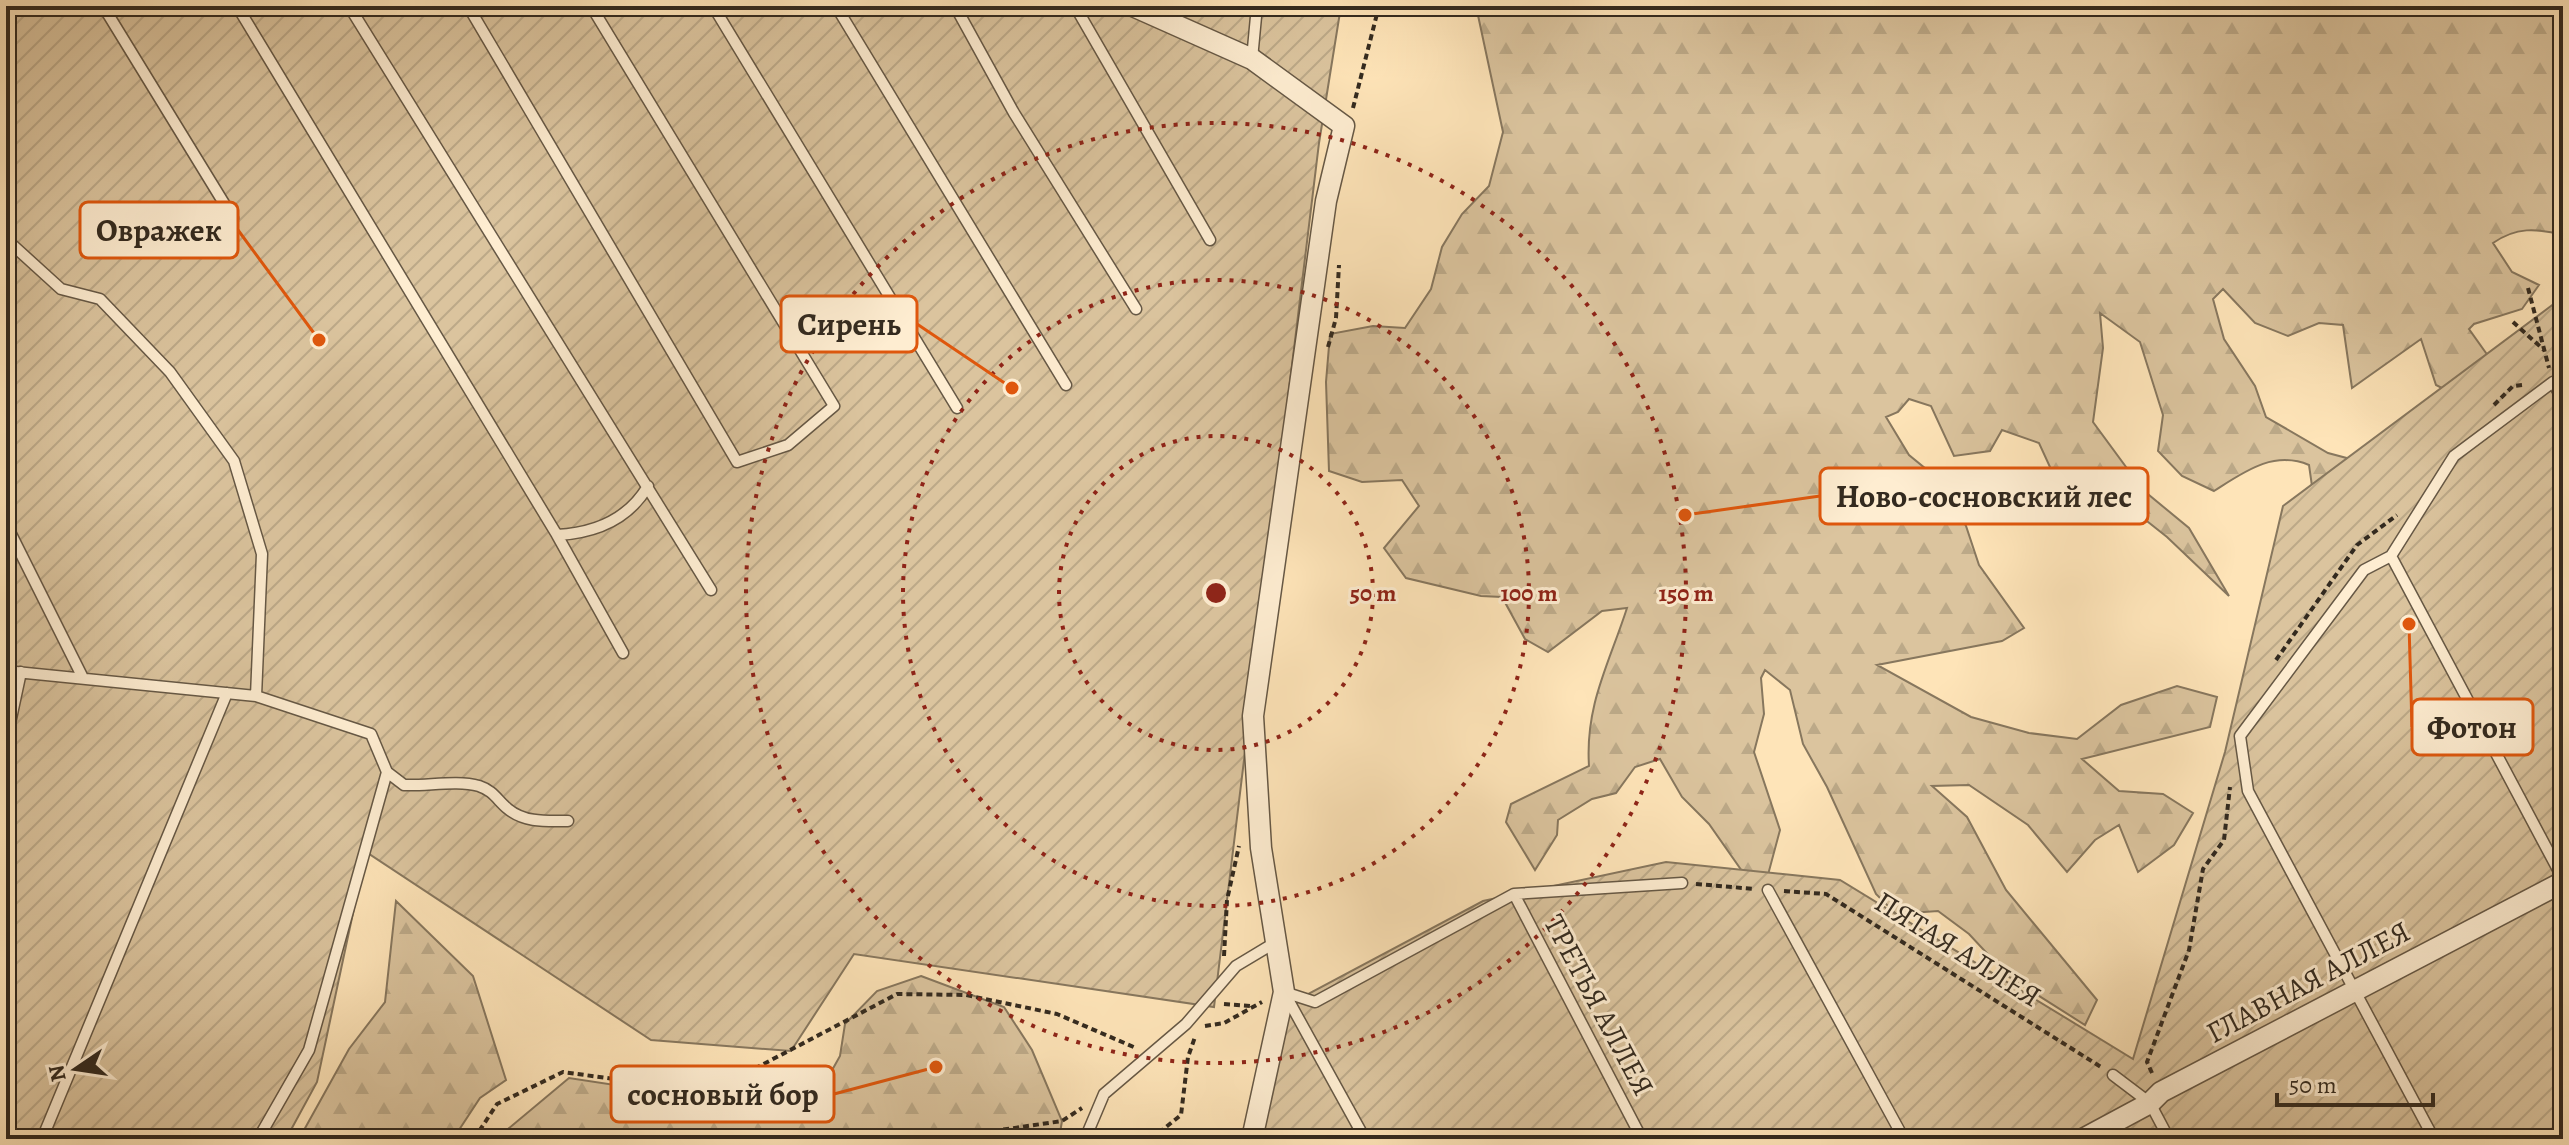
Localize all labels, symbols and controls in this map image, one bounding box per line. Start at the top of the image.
callout: Овражек [80,202,238,258]
text: Овражек [96,208,222,252]
callout: Сирень [781,296,917,352]
text: Сирень [797,302,901,346]
callout: Ново-сосновский лес [1820,468,2148,524]
text: Ново-сосновский лес [1836,474,2132,518]
text: 50 m [1350,577,1396,609]
text: 100 m [1500,577,1558,609]
text: 150 m [1658,577,1714,609]
centre of rings [1202,579,1230,607]
callout: Фотон [2412,699,2533,755]
text: Фотон [2427,705,2517,749]
street label: ПЯТАЯ АЛЛЕЯ [1867,882,2049,1016]
street label: ТРЕТЬЯ АЛЛЕЯ [1534,907,1664,1103]
street label: ГЛАВНАЯ АЛЛЕЯ [2199,911,2417,1053]
north arrow [36,1029,116,1109]
scale bar [2277,1057,2433,1107]
text: N [41,1062,74,1084]
callout: сосновый бор [611,1066,834,1122]
text: 50 m [2289,1069,2337,1101]
text: сосновый бор [627,1072,819,1116]

